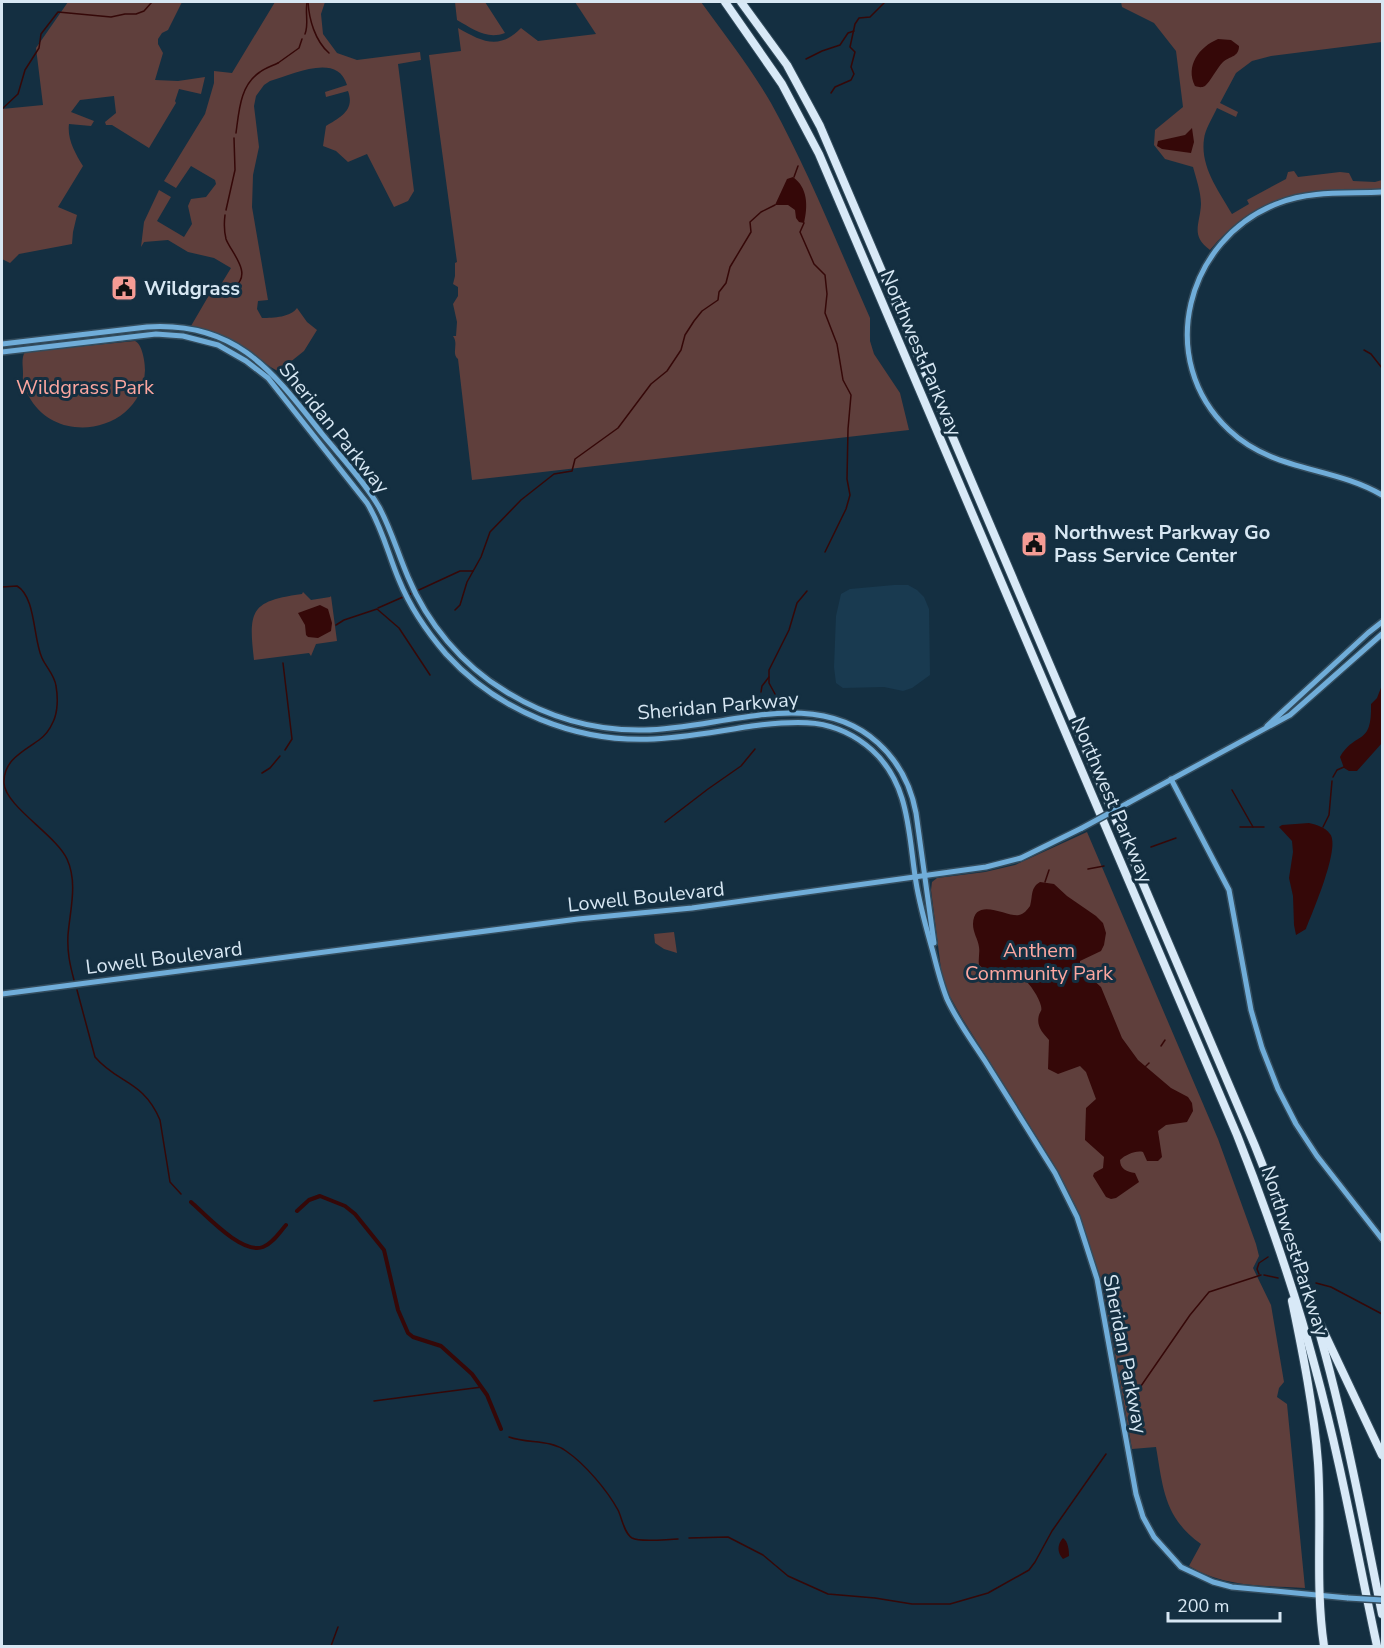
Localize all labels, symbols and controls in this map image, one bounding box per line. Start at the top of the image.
street label: Northwest Parkway [874,266,968,441]
public building icon: Wildgrass [109,273,139,303]
place label: Wildgrass [144,275,240,302]
street label: Sheridan Parkway [273,357,396,500]
park label: Wildgrass Park [16,374,155,401]
place label: Northwest Parkway Go Pass Service Center [1054,519,1270,569]
public building icon: Northwest Parkway Go Pass Service Center [1019,529,1049,559]
street label: Sheridan Parkway [636,685,801,727]
street label: Northwest Parkway [1065,713,1159,888]
street label: Lowell Boulevard [566,875,726,919]
street label: Lowell Boulevard [84,935,244,981]
park label: Anthem Community Park [965,937,1114,987]
street label: Northwest Parkway [1255,1162,1336,1340]
street label: Sheridan Parkway [1096,1272,1154,1437]
scale bar [1168,1585,1280,1623]
text: 200 m [1177,1594,1229,1618]

